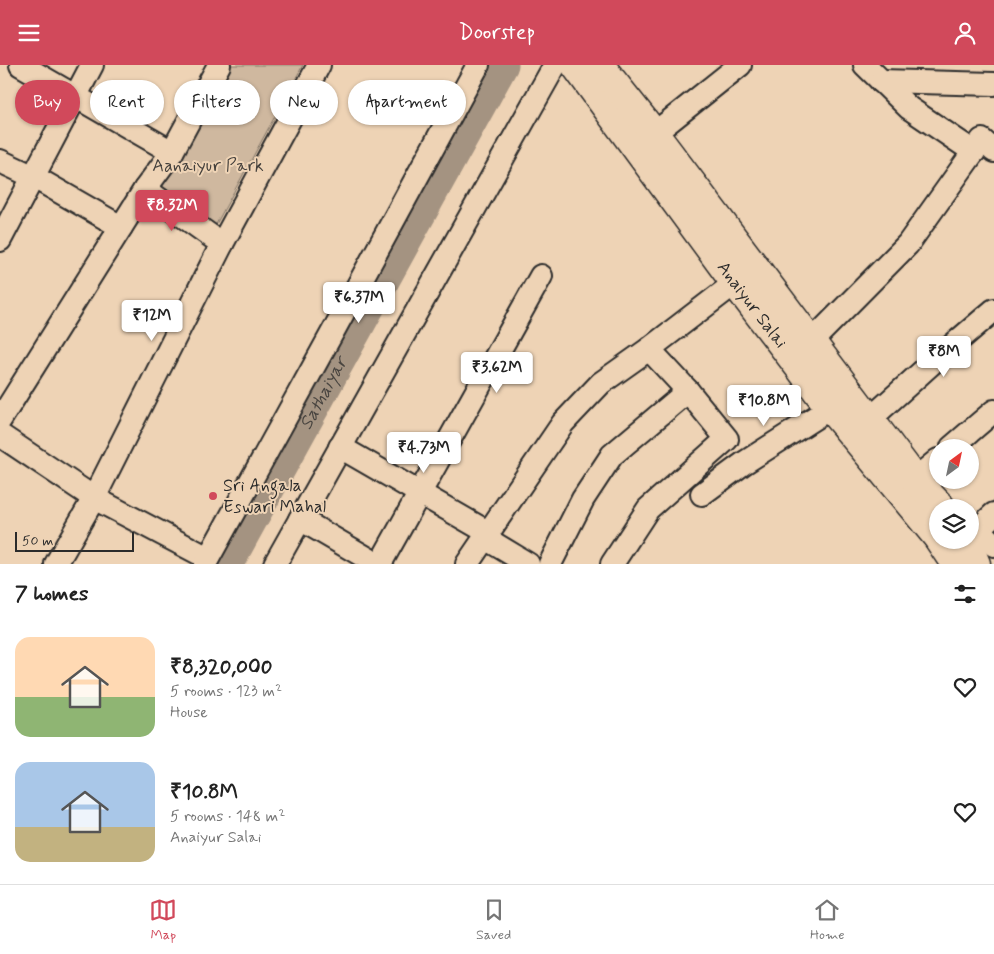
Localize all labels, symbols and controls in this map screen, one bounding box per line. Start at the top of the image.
icon: menu [15,19,43,47]
text: Doorstep [459,19,535,47]
icon: person [951,19,979,47]
chip: Buy [15,80,80,125]
chip: Rent [90,80,164,125]
chip: Filters [174,80,260,125]
chip: New [270,80,338,125]
chip: Apartment [348,80,466,125]
park label: Aanaiyur Park [152,154,264,178]
pin: ₹8.32M [131,189,213,232]
text: ₹8.32M [146,195,198,216]
street label: Anaiyur Salai [711,257,792,353]
pin: ₹6.37M [318,281,400,324]
text: ₹6.37M [334,287,384,308]
pin: ₹12M [122,299,182,342]
text: ₹12M [133,305,171,326]
pin: ₹8M [920,335,968,378]
text: ₹8M [928,341,960,362]
water label: Sathaiyar [293,350,355,434]
pin: ₹3.62M [456,351,538,394]
text: ₹3.62M [472,357,522,378]
pin: ₹10.8M [723,385,805,427]
text: ₹10.8M [738,390,790,411]
pin: ₹4.73M [383,431,465,474]
text: ₹4.73M [398,437,450,458]
north arrow [929,439,979,489]
map controls [929,439,979,549]
place label: Sri Angala Eswari Mahal [223,474,326,519]
marker: Sri Angala Eswari Mahal [207,490,219,502]
button: layers [929,499,979,549]
scale bar [15,529,134,552]
text: 50 m [22,532,53,550]
text: 7 homes [15,580,88,608]
icon: filters [951,580,979,608]
text: ₹8,320,000 [170,653,272,681]
icon: home [55,657,115,717]
icon: heart [951,673,979,701]
text: 5 rooms · 123 m² [170,681,282,702]
text: House [170,702,208,723]
text: ₹10.8M [170,778,238,806]
icon: home [55,782,115,842]
icon: heart [951,798,979,826]
text: 5 rooms · 148 m² [170,806,285,827]
text: Anaiyur Salai [170,827,262,848]
tab: Map [149,896,177,944]
tab: Saved [476,896,511,944]
tab: Home [810,896,845,944]

